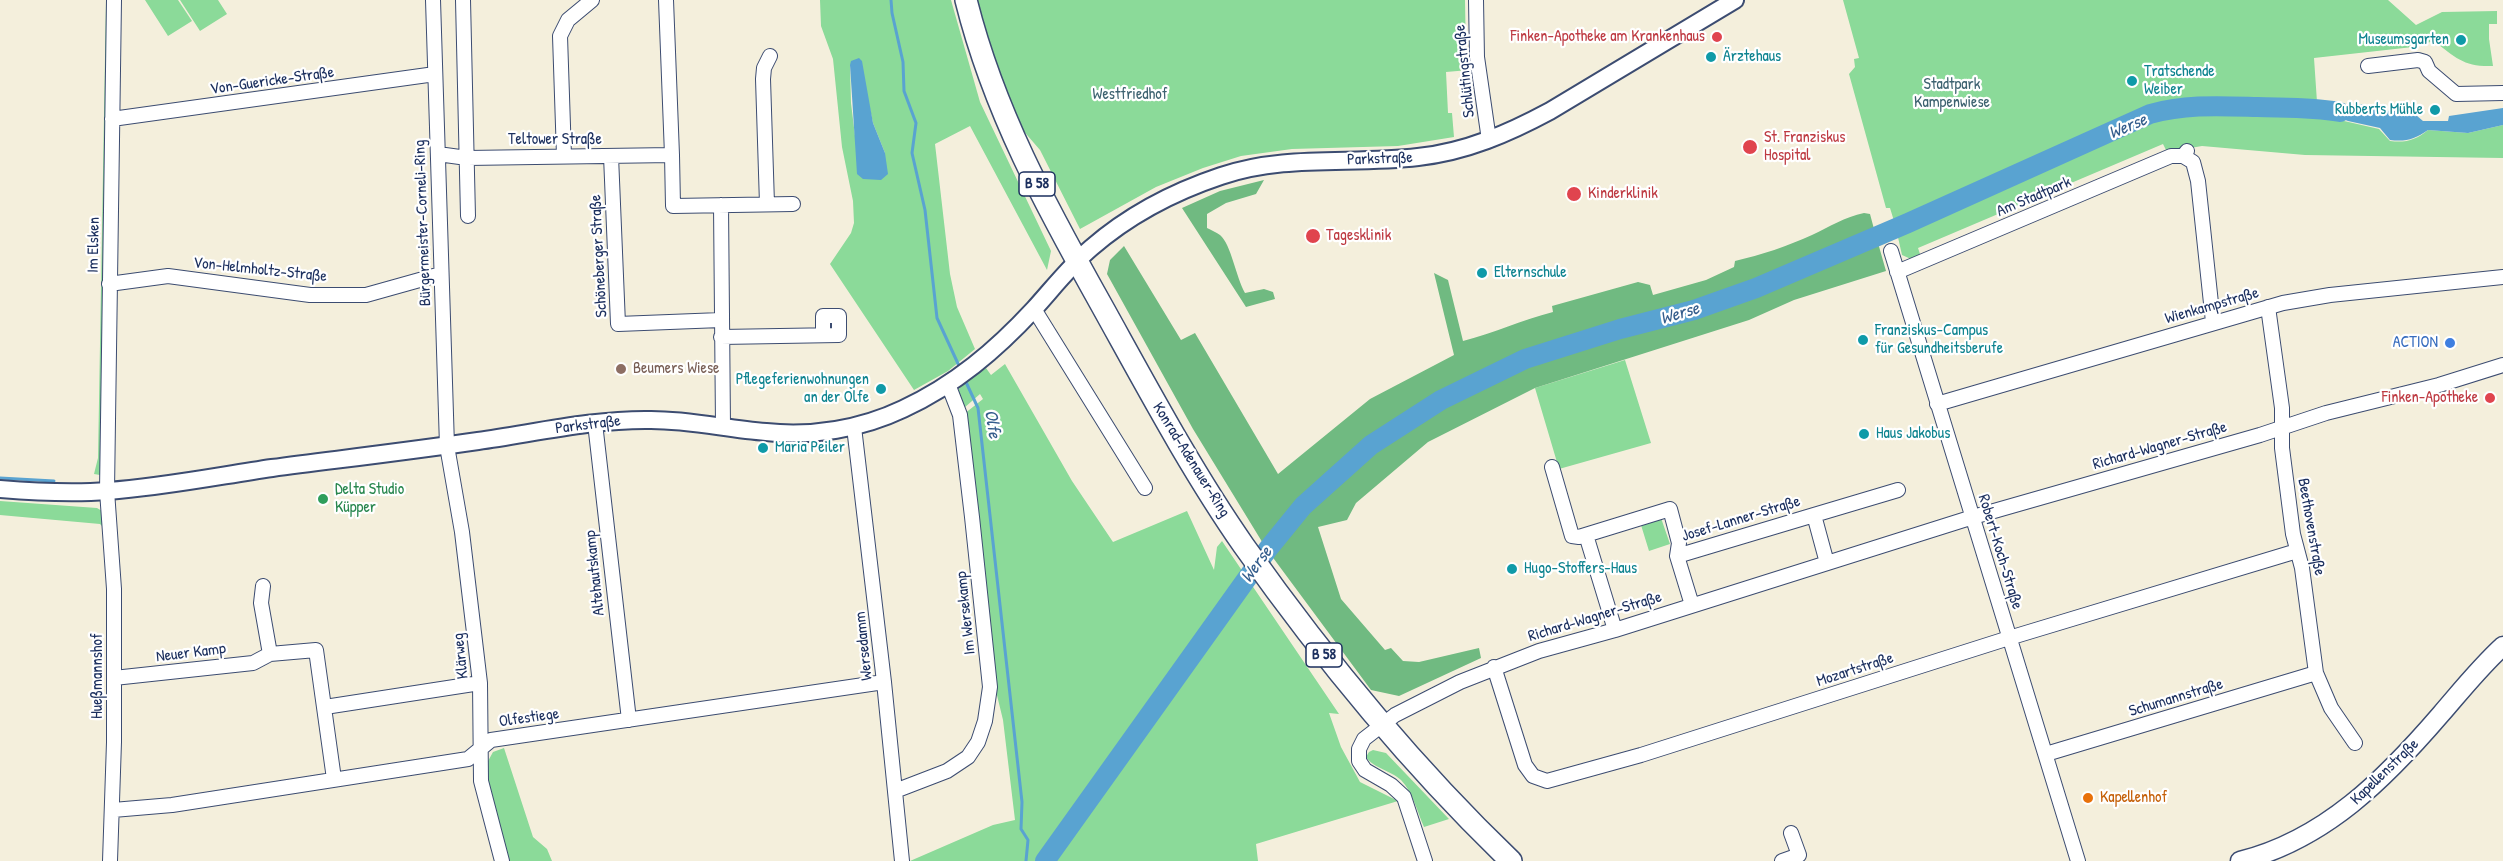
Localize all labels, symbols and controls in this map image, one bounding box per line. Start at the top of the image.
street label: Schlütingstraße [1451,24,1479,118]
place label: Finken-Apotheke am Krankenhaus [1510,27,1705,47]
marker: Finken-Apotheke am Krankenhaus [1710,30,1724,44]
place label: Museumsgarten [2358,30,2449,50]
marker: Museumsgarten [2454,33,2468,47]
place label: Ärztehaus [1723,47,1781,67]
marker: Ärztehaus [1704,50,1718,64]
place label: Tratschende Weiber [2144,62,2215,100]
street label: Von-Guericke-Straße [209,63,335,99]
marker: Tratschende Weiber [2125,74,2139,88]
park label: Stadtpark Kampenwiese [1914,75,1990,113]
park label: Westfriedhof [1093,85,1167,105]
place label: Rubberts Mühle [2335,100,2423,120]
marker: Rubberts Mühle [2428,103,2442,117]
water label: Werse [2106,109,2150,145]
place label: St. Franziskus Hospital [1764,128,1845,166]
street label: Teltower Straße [508,130,602,150]
marker: St. Franziskus Hospital [1741,138,1759,156]
street label: Bürgermeister-Corneli-Ring [411,140,435,306]
street label: Parkstraße [1347,148,1413,170]
road number: B 58 [1019,172,1055,196]
street label: Am Stadtpark [1994,173,2074,221]
place label: Kinderklinik [1588,184,1658,204]
marker: Kinderklinik [1565,185,1583,203]
street label: Schöneberger Straße [586,194,612,318]
street label: Im Elsken [84,217,104,273]
place label: Tagesklinik [1326,226,1391,246]
marker: Tagesklinik [1304,227,1322,245]
street label: Von-Helmholtz-Straße [192,253,328,287]
place label: Elternschule [1494,263,1567,283]
marker: Elternschule [1475,266,1489,280]
street label: Wienkampstraße [2163,283,2261,329]
water label: Werse [1658,298,1702,330]
place label: Franziskus-Campus für Gesundheitsberufe [1875,321,2003,359]
marker: Franziskus-Campus für Gesundheitsberufe [1856,333,1870,347]
place label: ACTION [2393,333,2438,353]
marker: ACTION [2443,336,2457,350]
place label: Beumers Wiese [633,359,719,379]
marker: Beumers Wiese [614,362,628,376]
place label: Pflegeferienwohnungen an der Olfe [736,370,869,408]
marker: Pflegeferienwohnungen an der Olfe [874,382,888,396]
place label: Finken-Apotheke [2382,388,2478,408]
marker: Finken-Apotheke [2483,391,2497,405]
street label: Konrad-Adenauer-Ring [1148,399,1234,521]
water label: Olfe [979,408,1005,440]
street label: Parkstraße [554,411,622,439]
street label: Richard-Wagner-Straße [2091,418,2229,474]
place label: Haus Jakobus [1876,424,1950,444]
marker: Haus Jakobus [1857,427,1871,441]
place label: Maria Peiler [775,438,845,458]
marker: Maria Peiler [756,441,770,455]
street label: Beethovenstraße [2293,477,2329,577]
place label: Delta Studio Küpper [335,480,404,518]
marker: Delta Studio Küpper [316,492,330,506]
street label: Josef-Lanner-Straße [1679,492,1803,546]
street label: Robert-Koch-Straße [1973,492,2027,612]
street label: Altehautskamp [581,529,609,617]
water label: Werse [1237,543,1277,587]
place label: Hugo-Stoffers-Haus [1524,559,1637,579]
marker: Hugo-Stoffers-Haus [1505,562,1519,576]
street label: Im Wersekamp [952,570,980,656]
street label: Richard-Wagner-Straße [1526,588,1664,646]
street label: Wersedamm [851,611,877,681]
street label: Klärweg [449,632,473,680]
street label: Hueßmannshof [88,633,108,719]
street label: Neuer Kamp [155,639,227,667]
road number: B 58 [1306,643,1342,667]
street label: Mozartstraße [1814,649,1896,691]
street label: Schumannstraße [2127,675,2225,721]
street label: Olfestiege [498,704,560,732]
street label: Kapellenstraße [2347,735,2423,809]
place label: Kapellenhof [2100,788,2167,808]
marker: Kapellenhof [2081,791,2095,805]

